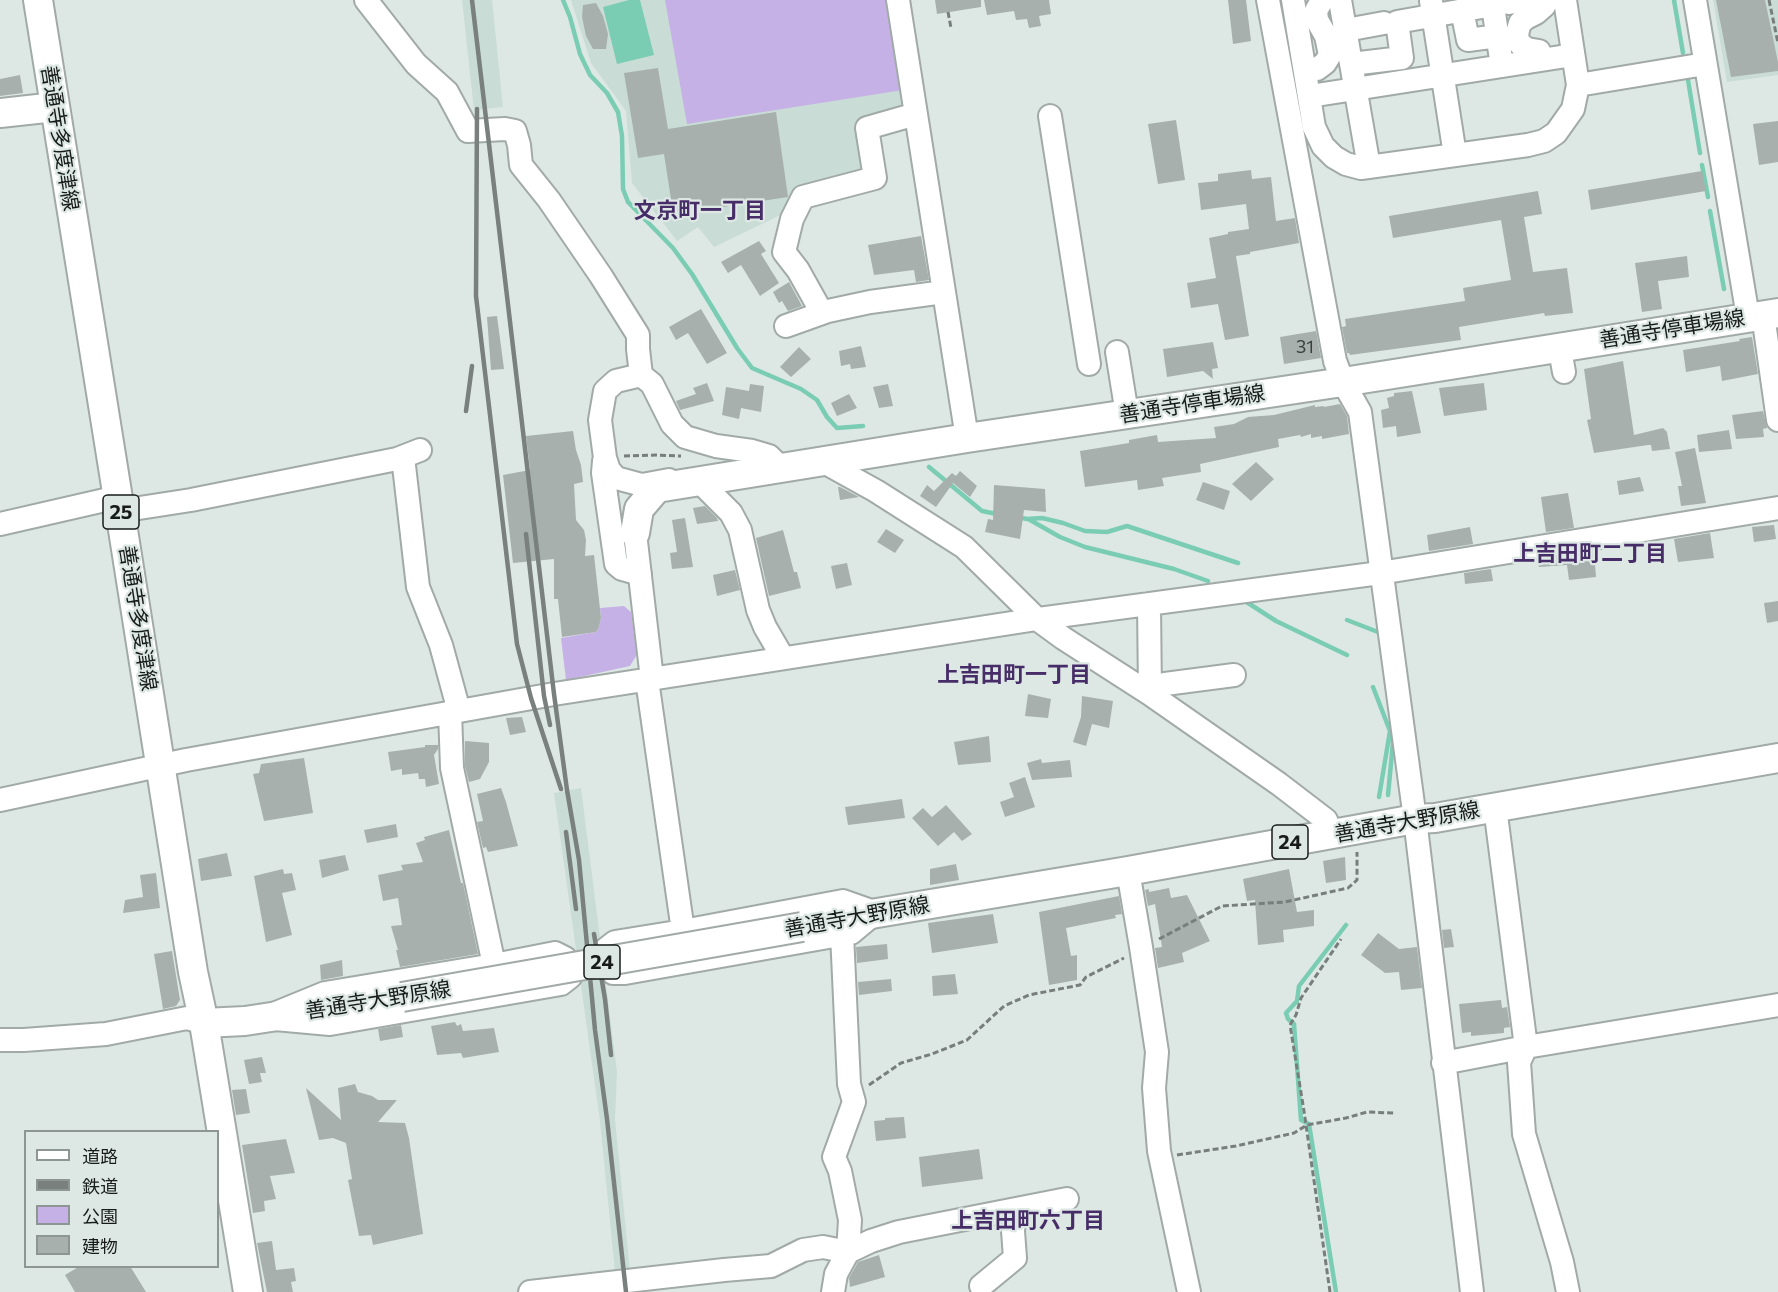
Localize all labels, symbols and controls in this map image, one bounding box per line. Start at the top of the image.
street label: 善通寺多度津線 [36,63,84,213]
district label: 文京町一丁目 [634,198,766,224]
street label: 善通寺停車場線 [1597,305,1747,353]
house number: 31 [1296,336,1314,358]
street label: 善通寺停車場線 [1117,380,1267,428]
road number: 25 [103,495,139,529]
district label: 上吉田町二丁目 [1513,541,1667,567]
street label: 善通寺多度津線 [114,543,162,693]
district label: 上吉田町一丁目 [937,662,1091,688]
street label: 善通寺大野原線 [1332,797,1482,847]
road number: 24 [1272,825,1308,859]
street label: 善通寺大野原線 [782,892,932,942]
road number: 24 [584,945,620,979]
street label: 善通寺大野原線 [303,976,453,1024]
legend [24,1130,219,1268]
text: 道路 [82,1145,118,1167]
text: 鉄道 [82,1175,118,1197]
text: 公園 [82,1205,118,1227]
district label: 上吉田町六丁目 [951,1208,1105,1234]
text: 建物 [82,1235,118,1257]

